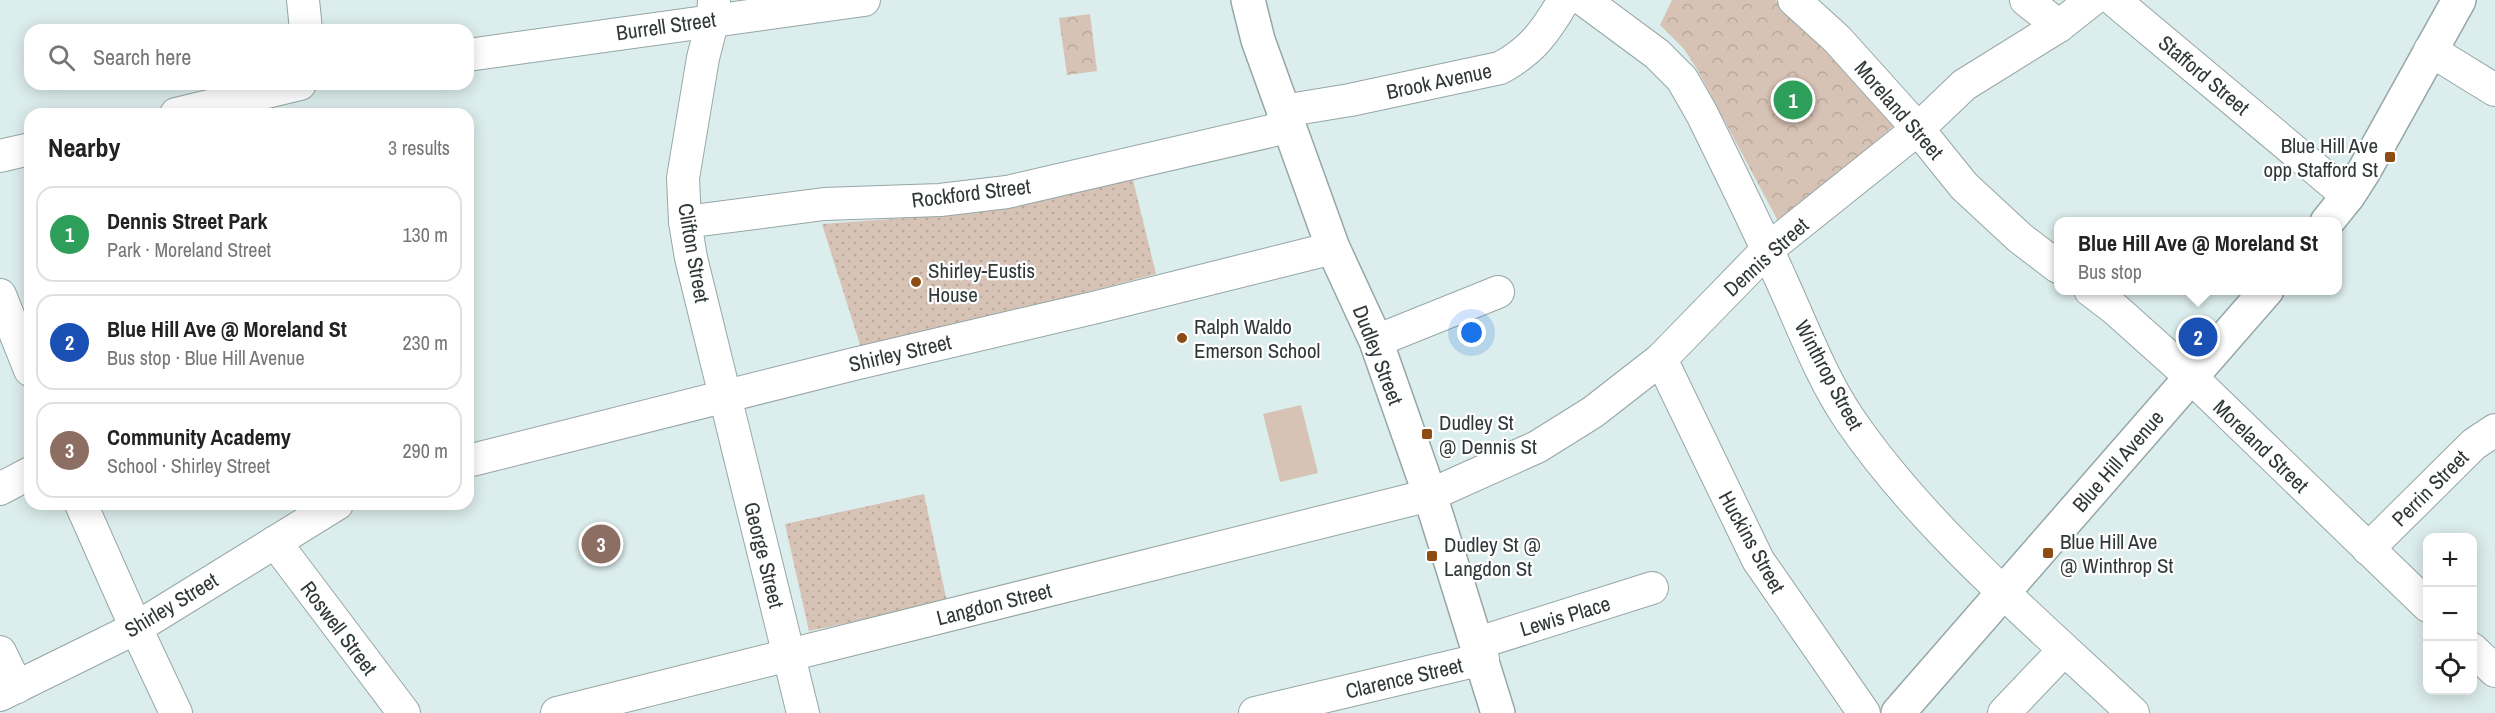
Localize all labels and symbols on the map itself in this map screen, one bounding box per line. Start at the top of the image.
street label: Burrell Street [614,5,718,47]
street label: Stafford Street [2152,28,2256,122]
street label: Moreland Street [1848,54,1950,166]
street label: Brook Avenue [1384,56,1494,106]
pin: 1 [1774,78,1812,122]
place label: Blue Hill Ave opp Stafford St [2263,131,2378,184]
marker: Blue Hill Ave opp Stafford St [2383,150,2397,164]
street label: Rockford Street [910,171,1032,215]
street label: Clifton Street [671,201,717,305]
street label: Dennis Street [1717,211,1815,303]
place label: Shirley-Eustis House [928,256,1035,309]
marker: Shirley-Eustis House [909,275,923,289]
street label: Dudley Street [1346,301,1410,409]
place label: Ralph Waldo Emerson School [1194,312,1320,365]
pin: 2 [2178,314,2218,360]
street label: Winthrop Street [1788,315,1870,435]
your location [1457,318,1486,347]
street label: Shirley Street [846,327,954,379]
marker: Ralph Waldo Emerson School [1175,331,1189,345]
street label: Moreland Street [2207,393,2315,499]
street label: Blue Hill Avenue [2066,404,2170,518]
place label: Dudley St @ Dennis St [1439,408,1537,461]
marker: Dudley St @ Dennis St [1420,427,1434,441]
street label: Perrin Street [2385,443,2475,533]
street label: Huckins Street [1712,486,1792,599]
street label: George Street [737,499,791,611]
pin: 3 [582,522,620,566]
place label: Blue Hill Ave @ Winthrop St [2060,527,2173,580]
place label: Dudley St @ Langdon St [1444,530,1541,583]
marker: Blue Hill Ave @ Winthrop St [2041,546,2055,560]
marker: Dudley St @ Langdon St [1425,549,1439,563]
street label: Shirley Street [119,566,223,644]
street label: Roswell Street [294,575,384,681]
street label: Langdon Street [933,576,1055,632]
street label: Lewis Place [1516,589,1614,643]
street label: Clarence Street [1342,650,1466,706]

